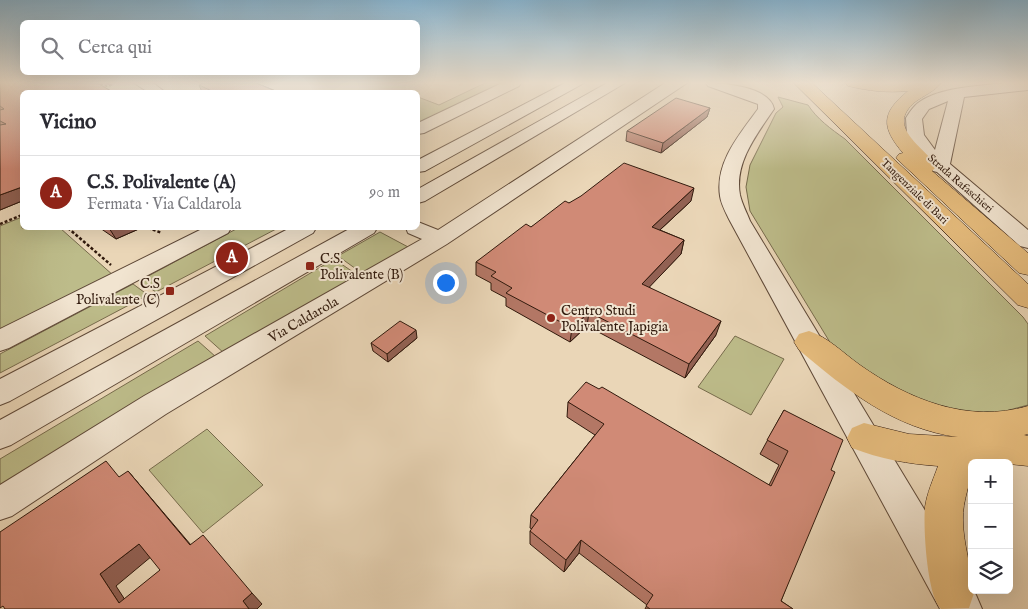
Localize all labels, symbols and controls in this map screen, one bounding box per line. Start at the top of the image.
search box [20,20,420,75]
icon: search [38,34,66,62]
text: Cerca qui [78,36,152,60]
text: Vicino [40,109,96,136]
street label: Strada Rafaschieri [925,151,996,216]
street label: Tangenziale di Bari [878,156,951,227]
text: C.S. Polivalente (A) [87,171,236,195]
text: A [51,183,61,203]
text: 90 m [369,183,400,203]
text: Fermata · Via Caldarola [87,195,241,215]
pin: A [216,239,248,277]
place label: C.S. Polivalente (B) [320,250,403,284]
marker: C.S. Polivalente (B) [304,260,316,272]
your location [433,270,459,296]
place label: C.S Polivalente (C) [76,275,160,309]
marker: C.S Polivalente (C) [164,285,176,297]
street label: Via Caldarola [264,292,343,348]
place label: Centro Studi Polivalente Japigia [561,302,669,336]
marker: Centro Studi Polivalente Japigia [545,312,557,324]
map controls [968,459,1013,594]
button: + [968,459,1013,504]
button: − [968,504,1013,549]
button: layers [968,549,1013,594]

